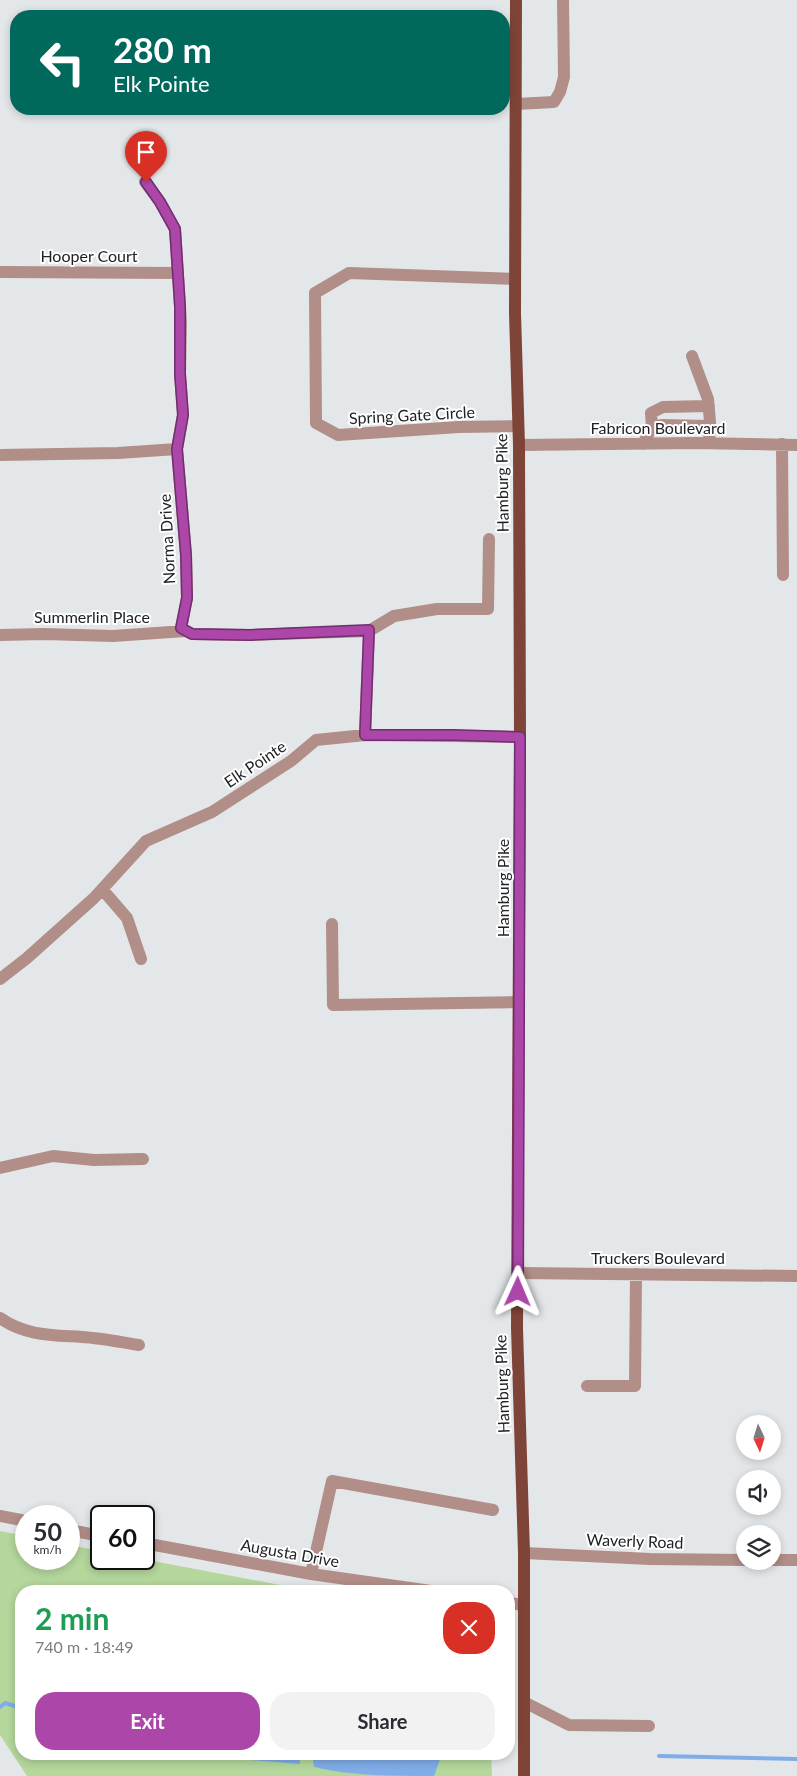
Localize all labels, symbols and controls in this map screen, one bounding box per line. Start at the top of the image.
text: 280 m [113,28,212,70]
icon: left [30,30,95,95]
text: Elk Pointe [113,70,210,97]
pin [125,131,167,182]
icon: arrive [132,138,160,166]
street label: Hooper Court [40,246,138,265]
street label: Spring Gate Circle [349,402,475,427]
street label: Fabricon Boulevard [591,418,725,437]
street label: Hamburg Pike [491,434,512,532]
street label: Norma Drive [155,493,178,585]
street label: Summerlin Place [34,607,150,626]
street label: Elk Pointe [220,736,289,791]
street label: Hamburg Pike [493,839,512,937]
street label: Truckers Boulevard [591,1248,725,1267]
position arrow [491,1265,543,1317]
street label: Hamburg Pike [490,1334,513,1434]
north arrow [736,1415,781,1460]
map controls [736,1415,781,1570]
button: sound [736,1470,781,1515]
speed limit sign: 60 [90,1505,155,1570]
text: 50 [33,1516,62,1546]
button: layers [736,1525,781,1570]
street label: Waverly Road [586,1529,684,1552]
street label: Augusta Drive [239,1534,341,1571]
text: km/h [33,1542,62,1557]
text: 2 min [35,1600,109,1636]
button: close [443,1602,495,1654]
text: 740 m · 18:49 [35,1637,134,1656]
button: Exit [35,1692,260,1750]
button: Share [270,1692,495,1750]

